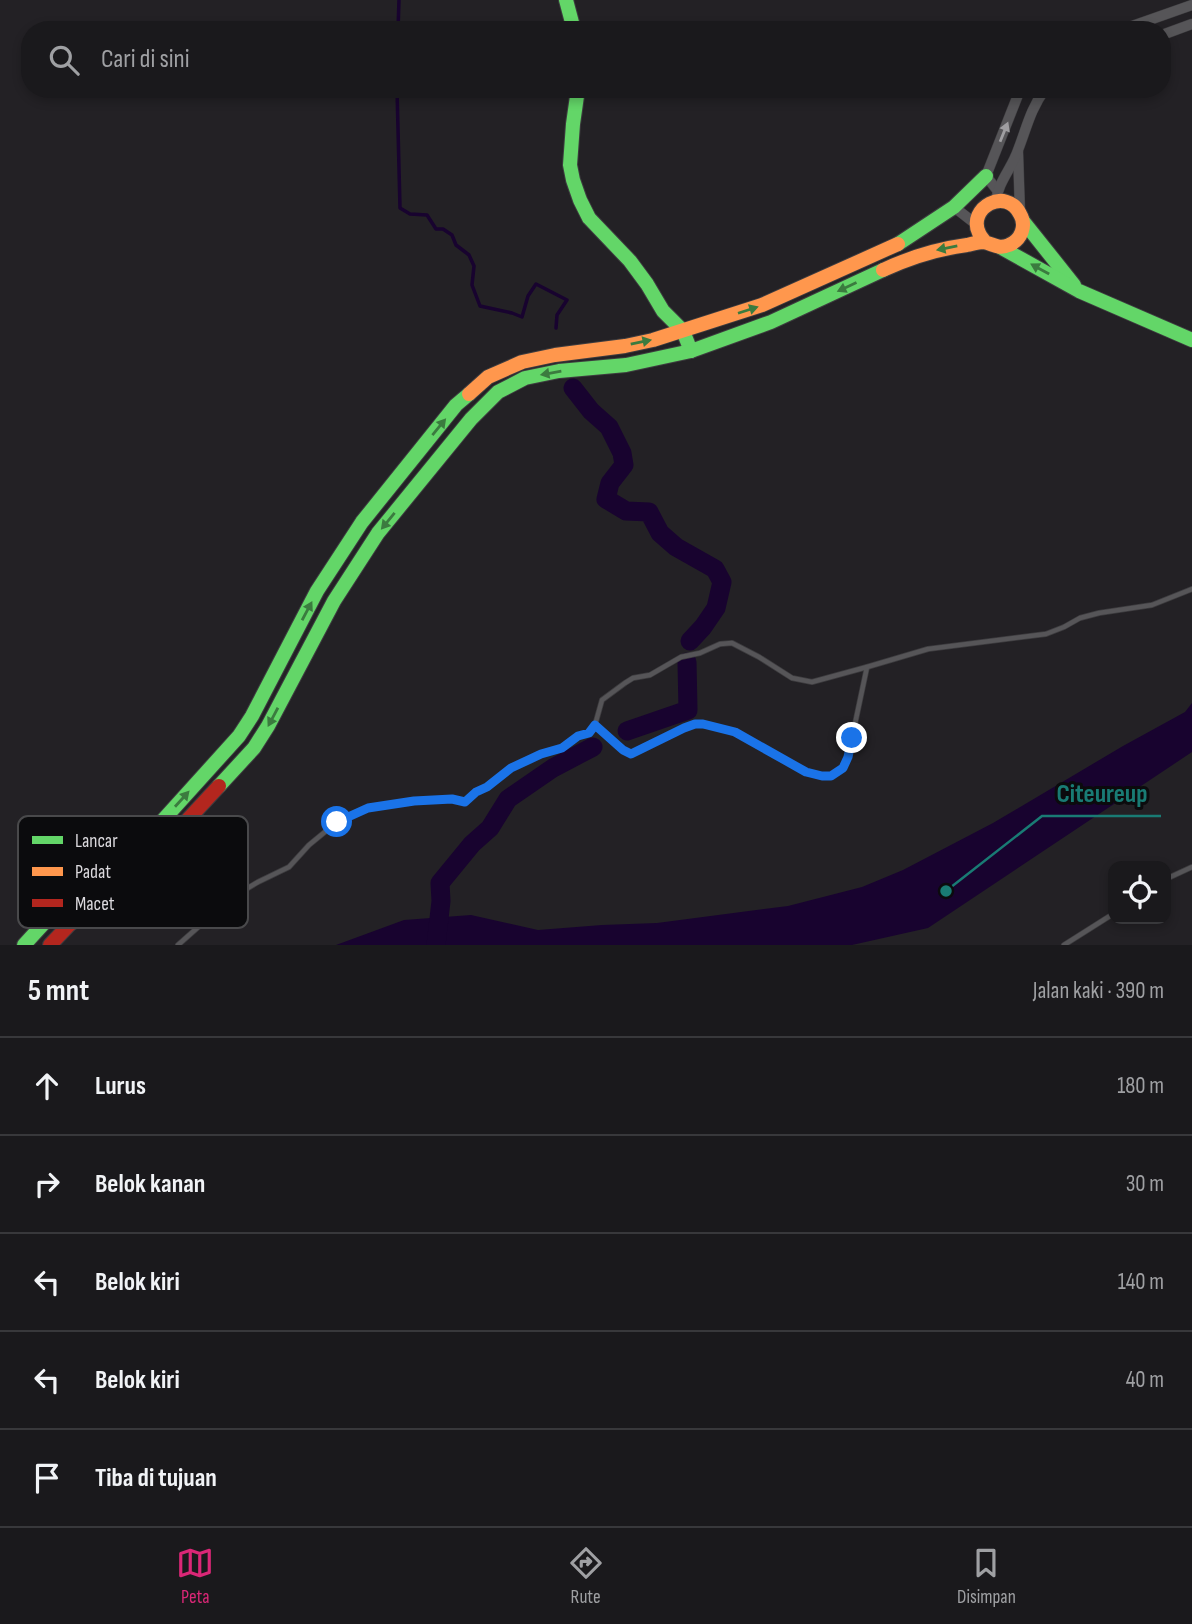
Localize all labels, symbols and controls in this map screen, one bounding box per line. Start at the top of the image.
search box [21,21,1171,98]
icon: search [45,41,83,79]
text: Cari di sini [101,44,190,75]
one-way arrow [999,122,1010,143]
one-way arrow [936,243,958,254]
one-way arrow [1030,263,1049,275]
one-way arrow [837,281,857,293]
one-way arrow [738,304,759,315]
one-way arrow [630,337,652,348]
one-way arrow [540,368,562,379]
one-way arrow [431,418,446,435]
one-way arrow [380,512,395,530]
one-way arrow [301,601,312,621]
one-way arrow [267,707,279,727]
route end [836,722,867,753]
callout: Citeureup [1042,769,1161,816]
text: Citeureup [1056,779,1148,810]
one-way arrow [174,790,190,808]
route start [321,806,352,837]
legend [18,816,248,928]
text: Lancar [75,830,118,853]
text: Padat [75,861,111,884]
map controls [1108,861,1171,924]
button: locate [1108,861,1171,924]
text: Macet [75,893,115,916]
text: 5 mnt [28,973,89,1009]
text: Jalan kaki · 390 m [1033,977,1164,1005]
icon: ahead [28,1067,66,1105]
text: Lurus [95,1071,146,1102]
text: 180 m [1117,1072,1164,1100]
icon: right [28,1165,66,1203]
text: Belok kanan [95,1169,205,1200]
text: 30 m [1126,1170,1164,1198]
icon: left [28,1263,66,1301]
text: Belok kiri [95,1267,180,1298]
text: 140 m [1118,1268,1164,1296]
icon: left [28,1361,66,1399]
text: Belok kiri [95,1365,180,1396]
text: 40 m [1126,1366,1164,1394]
icon: arrive [28,1459,66,1497]
text: Tiba di tujuan [95,1463,217,1494]
tab: Peta [176,1544,214,1609]
tab: Rute [567,1544,605,1609]
tab: Disimpan [957,1544,1016,1609]

